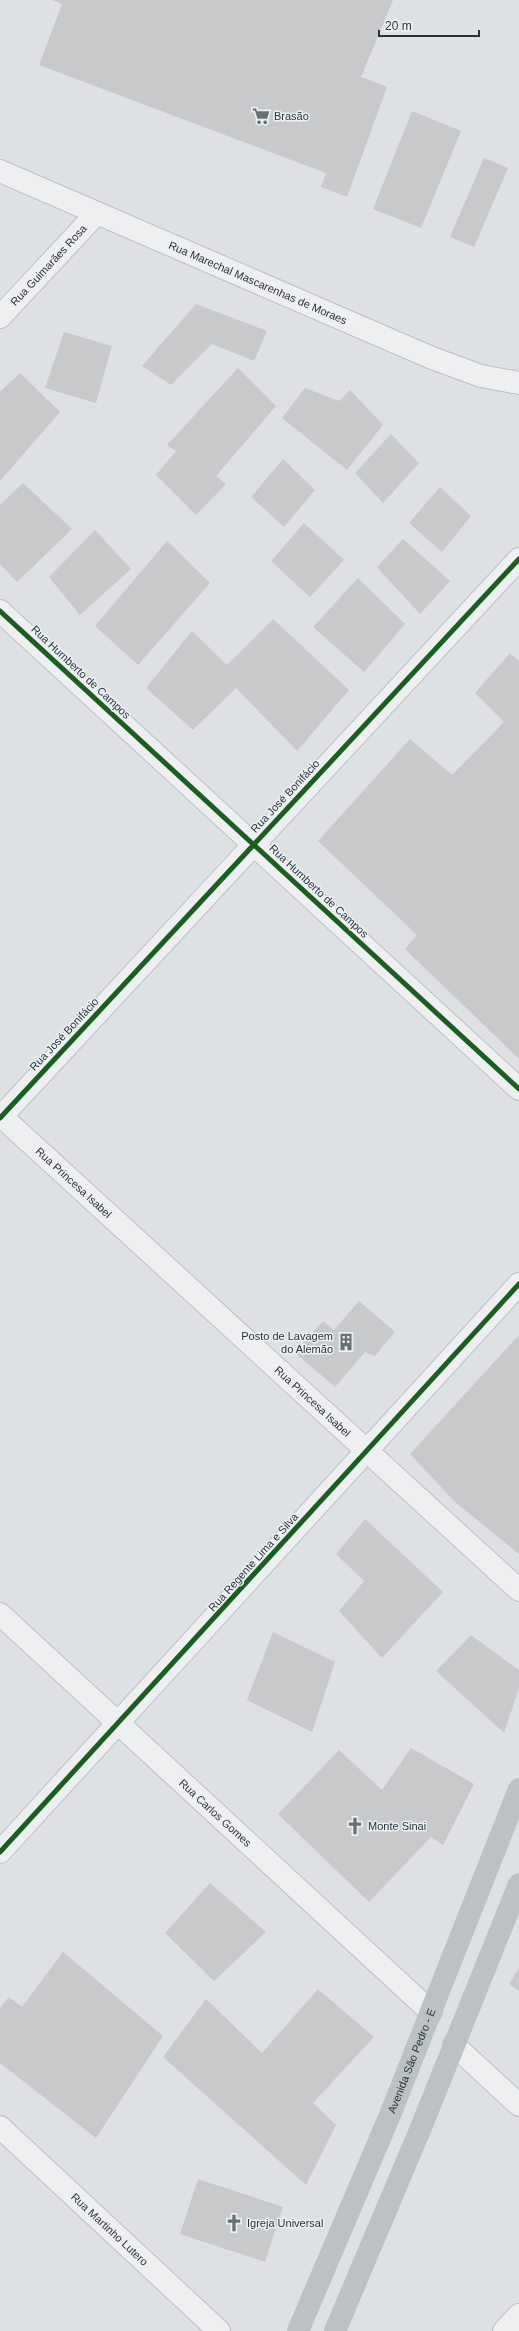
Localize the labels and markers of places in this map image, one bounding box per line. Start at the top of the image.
supermarket icon: Brasão [251,106,271,126]
place label: Brasão [274,110,309,122]
place label: Posto de Lavagem do Alemão [241,1330,333,1355]
building icon: Posto de Lavagem do Alemão [336,1332,356,1352]
church icon: Monte Sinai [345,1816,365,1836]
place label: Monte Sinai [368,1820,426,1832]
church icon: Igreja Universal [224,2213,244,2233]
place label: Igreja Universal [247,2217,323,2229]

